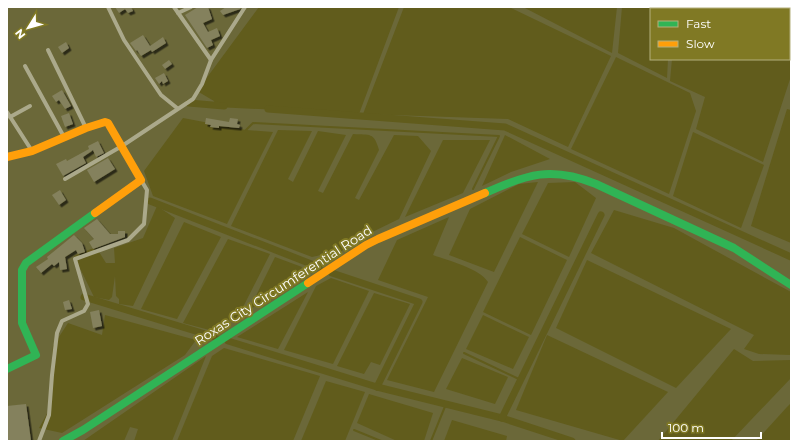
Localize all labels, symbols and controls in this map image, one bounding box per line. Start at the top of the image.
north arrow [8,8,48,48]
legend [650,8,790,60]
text: Fast [686,16,711,31]
text: N [12,26,28,42]
text: Slow [686,36,715,51]
street label: Roxas City Circumferential Road [191,222,375,348]
scale bar [662,414,761,440]
text: 100 m [668,420,704,435]

